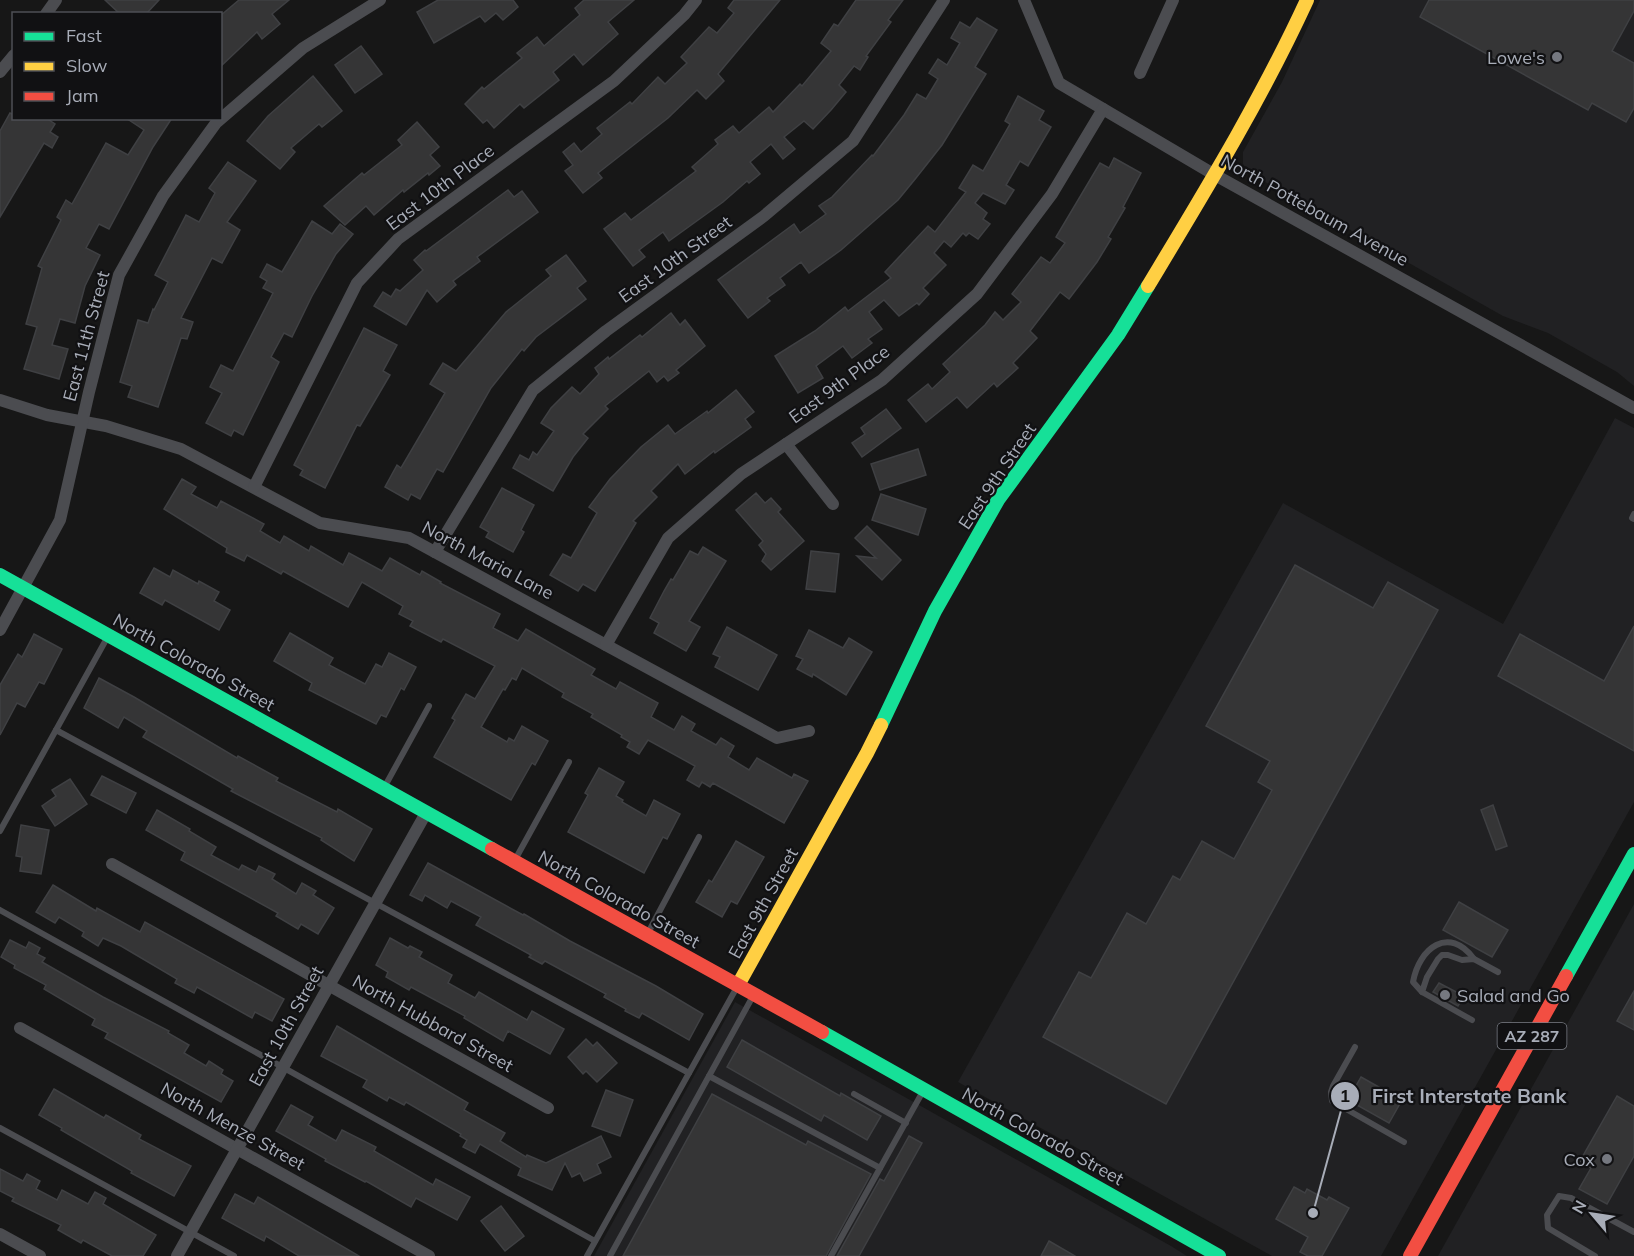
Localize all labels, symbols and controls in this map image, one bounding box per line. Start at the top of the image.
legend [12,12,222,120]
text: Fast [66,24,102,47]
place label: Lowe's [1487,46,1545,69]
marker: Lowe's [1550,50,1564,64]
text: Slow [66,54,108,77]
text: Jam [66,84,99,107]
street label: East 10th Place [381,139,499,235]
street label: North Pottebaum Avenue [1217,149,1413,271]
street label: East 10th Street [614,210,736,308]
street label: East 11th Street [58,268,114,404]
street label: East 9th Place [784,340,894,428]
street label: East 9th Street [953,418,1041,534]
street label: North Maria Lane [418,516,558,604]
street label: North Colorado Street [109,608,279,716]
street label: East 9th Street [723,844,803,962]
street label: North Colorado Street [534,845,704,953]
street label: East 10th Street [243,962,329,1090]
street label: North Hubbard Street [348,969,518,1077]
place label: Salad and Go [1457,984,1570,1007]
marker: Salad and Go [1438,988,1452,1002]
road number: AZ 287 [1498,1023,1567,1049]
street label: North Menze Street [157,1077,309,1175]
callout: First Interstate Bank [1330,1077,1578,1115]
street label: North Colorado Street [958,1082,1128,1190]
text: First Interstate Bank [1372,1083,1567,1108]
text: 1 [1340,1084,1350,1107]
place label: Cox [1564,1148,1595,1171]
marker: Cox [1600,1152,1614,1166]
north arrow [1562,1184,1622,1244]
text: N [1567,1197,1591,1217]

